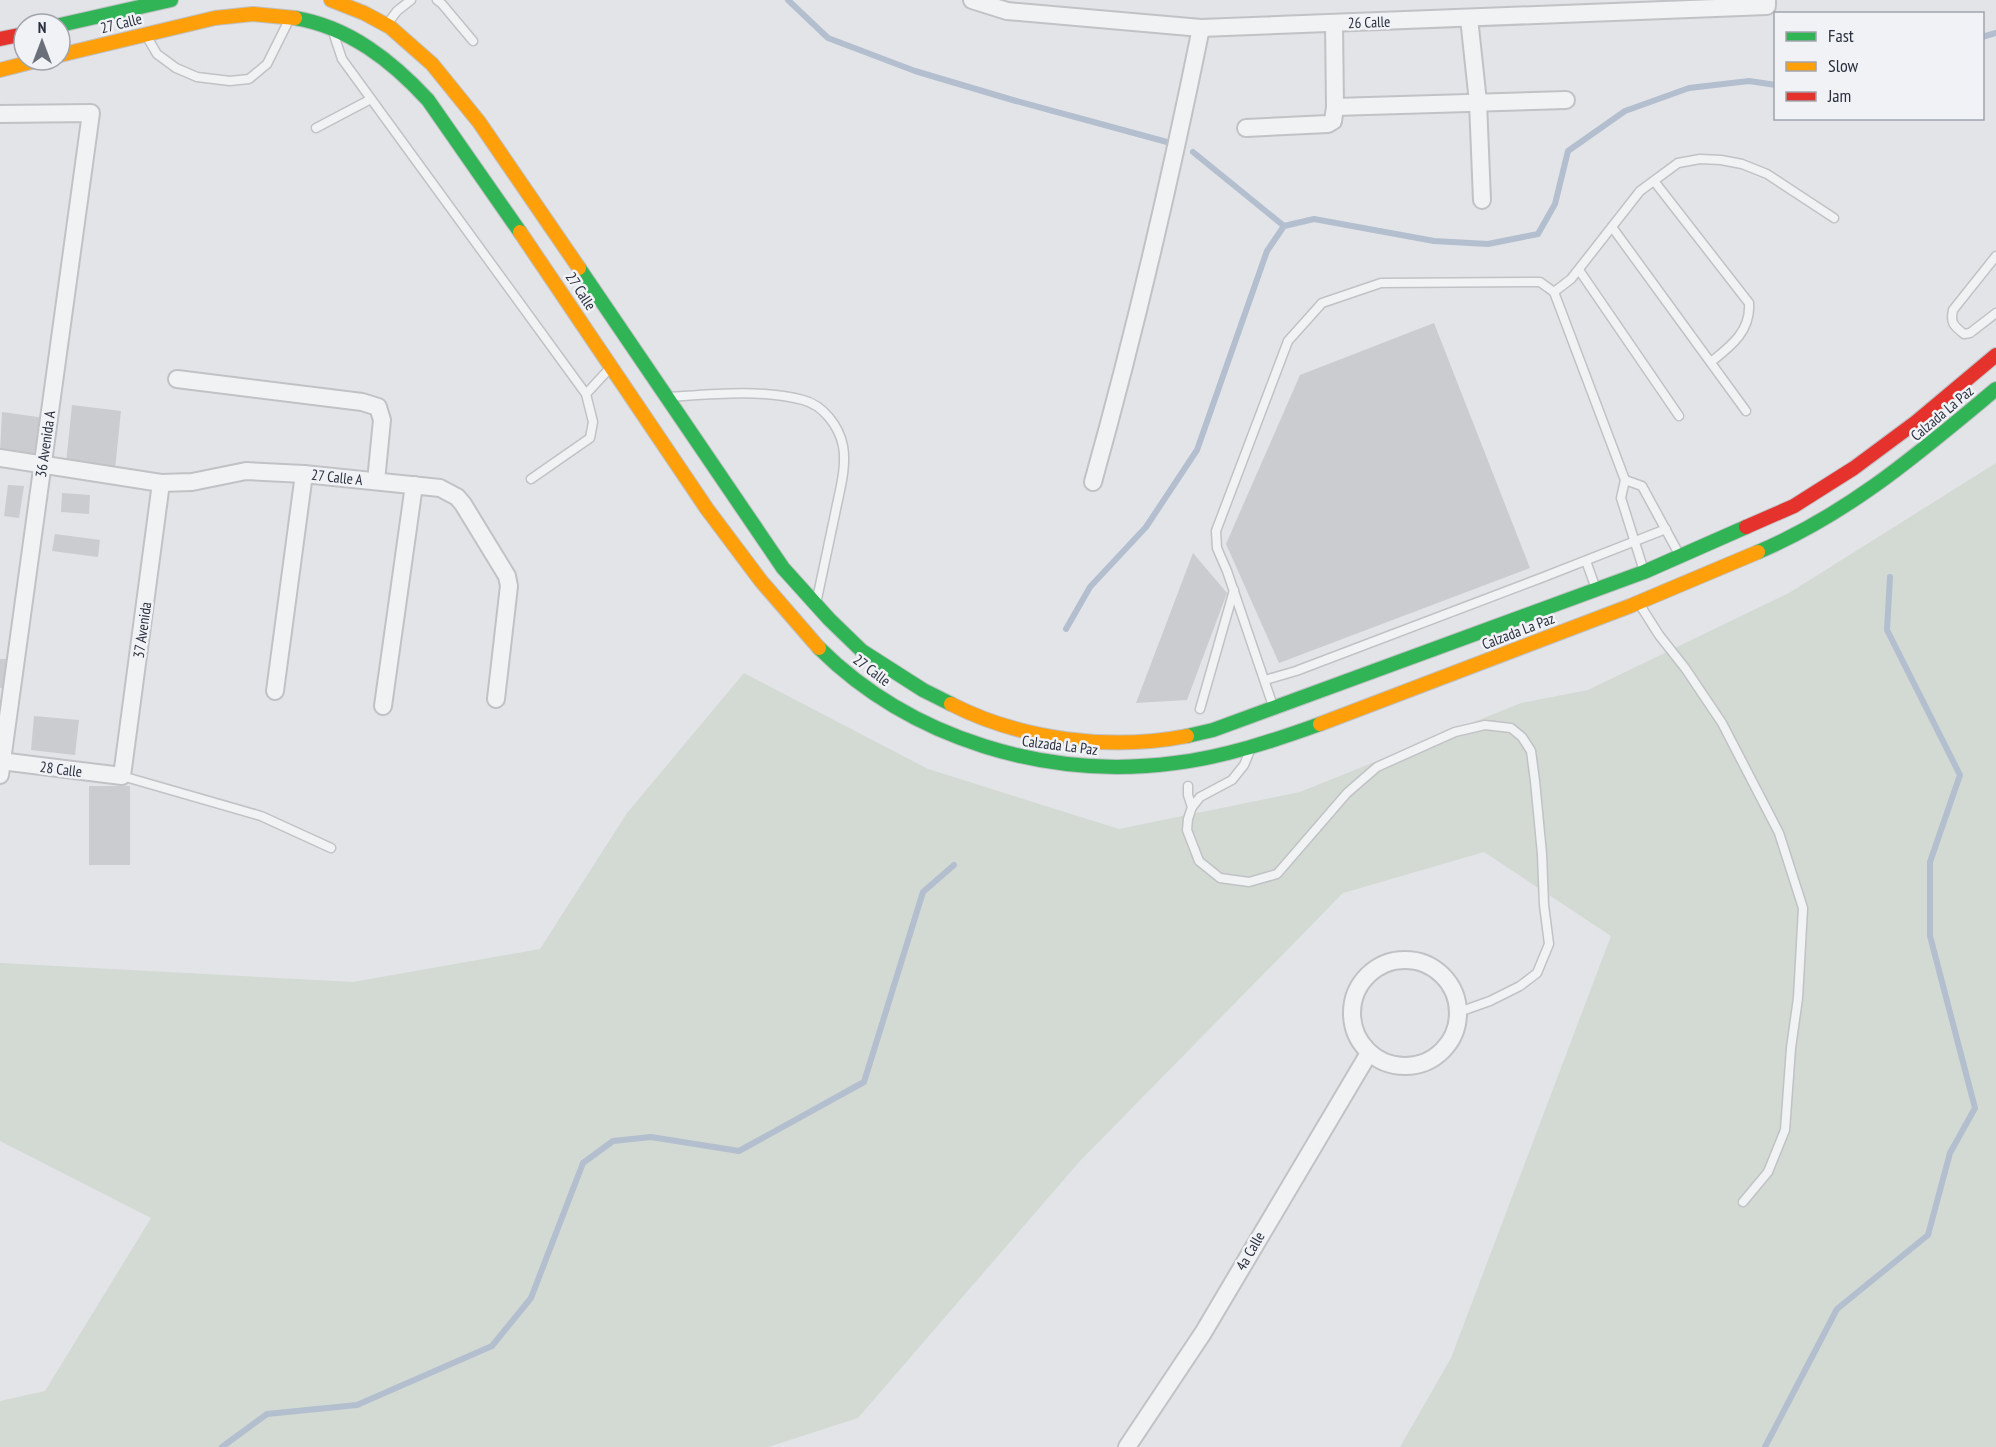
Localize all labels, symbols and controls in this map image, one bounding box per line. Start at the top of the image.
street label: 27 Calle [98,9,144,37]
north arrow [12,12,72,72]
street label: 26 Calle [1347,12,1391,32]
legend [1774,12,1984,120]
text: N [38,17,46,37]
text: Fast [1828,24,1854,47]
text: Slow [1828,54,1859,77]
text: Jam [1827,84,1851,107]
street label: 27 Calle [562,268,600,314]
street label: Calzada La Paz [1907,381,1977,445]
street label: 36 Avenida A [31,409,59,479]
street label: 27 Calle A [310,465,365,489]
street label: 37 Avenida [129,601,155,659]
street label: Calzada La Paz [1479,608,1557,654]
street label: 27 Calle [850,650,894,690]
street label: Calzada La Paz [1021,731,1099,759]
street label: 28 Calle [39,757,83,781]
street label: 4a Calle [1231,1228,1269,1274]

